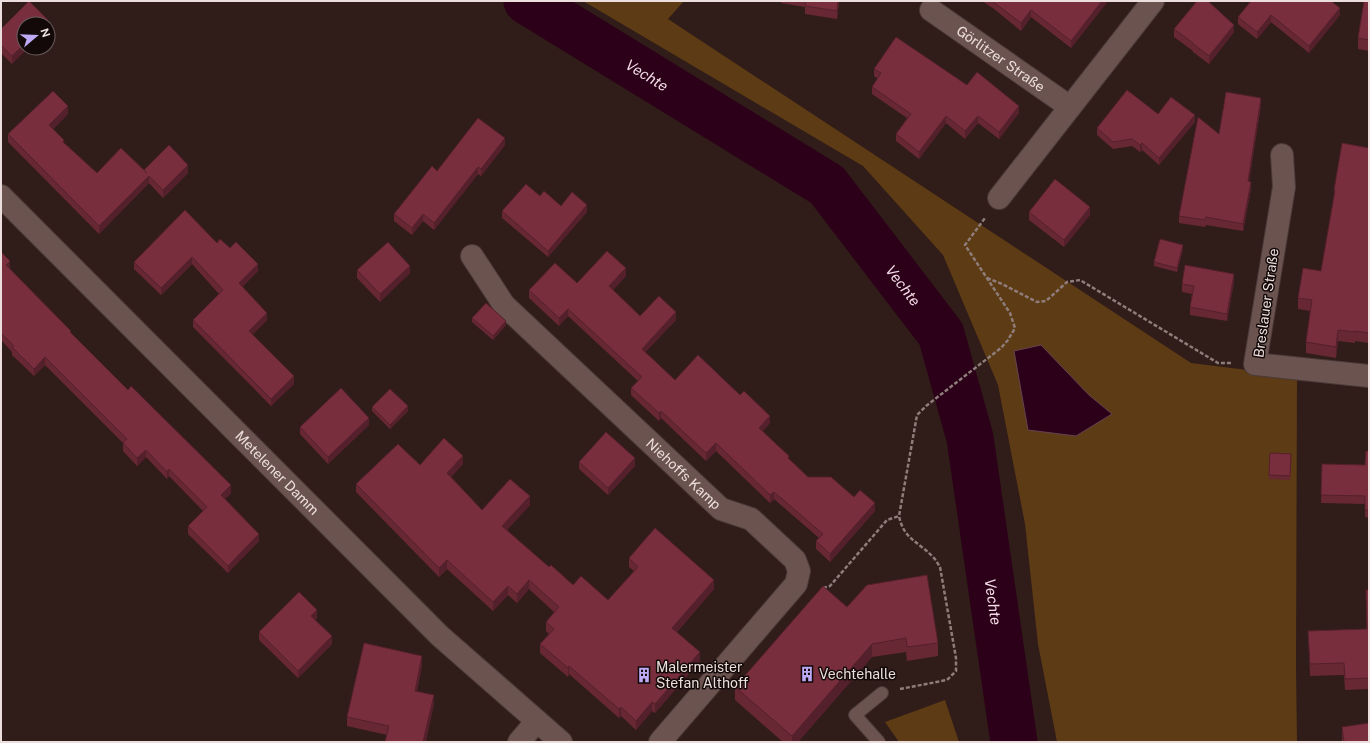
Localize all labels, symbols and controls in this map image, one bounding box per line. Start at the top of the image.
north arrow [16,16,56,56]
street label: Görlitzer Straße [953,22,1048,95]
text: N [38,27,53,39]
water label: Vechte [623,55,672,94]
street label: Breslauer Straße [1250,247,1282,359]
water label: Vechte [883,261,925,309]
street label: Metelener Damm [232,428,322,518]
street label: Niehoffs Kamp [643,435,724,513]
water label: Vechte [982,578,1005,626]
place label: Malermeister Stefan Althoff [656,659,749,691]
building icon: Vechtehalle [798,665,816,683]
building icon: Malermeister Stefan Althoff [635,666,653,684]
place label: Vechtehalle [819,666,896,682]

